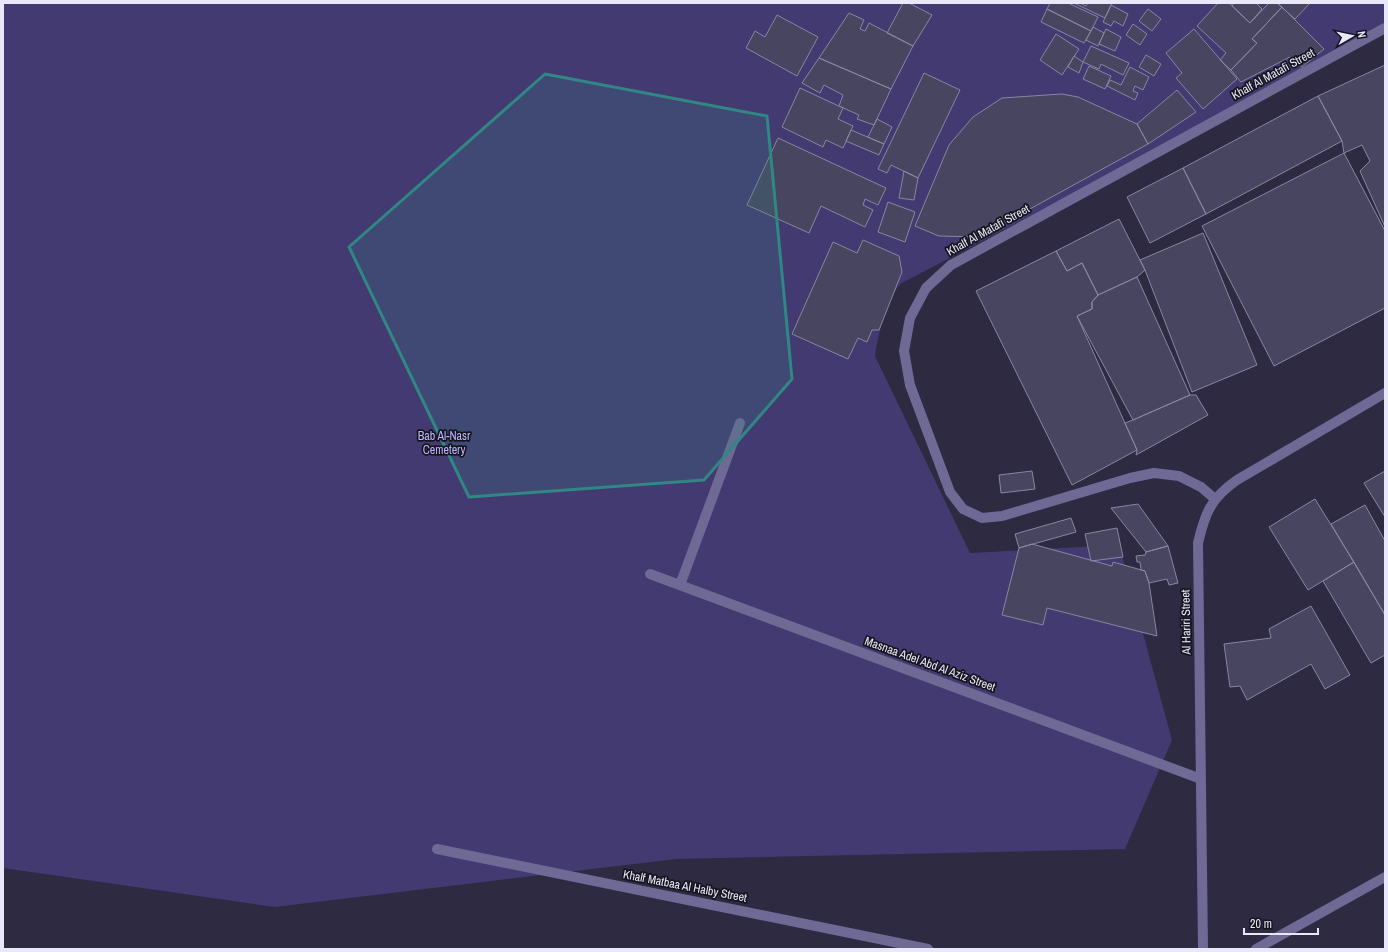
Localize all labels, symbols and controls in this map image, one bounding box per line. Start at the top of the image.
north arrow [1332,16,1372,56]
text: N [1354,30,1369,39]
street label: Khalf Al Matafi Street [1229,44,1318,103]
street label: Khalf Al Matafi Street [944,200,1033,259]
park label: Bab Al-Nasr Cemetery [418,428,471,458]
street label: Al Hariri Street [1177,589,1195,656]
street label: Masnaa Adel Abd Al Aziz Street [862,633,998,695]
street label: Khalf Matbaa Al Halby Street [622,866,749,906]
scale bar [1244,910,1318,936]
text: 20 m [1250,916,1272,932]

